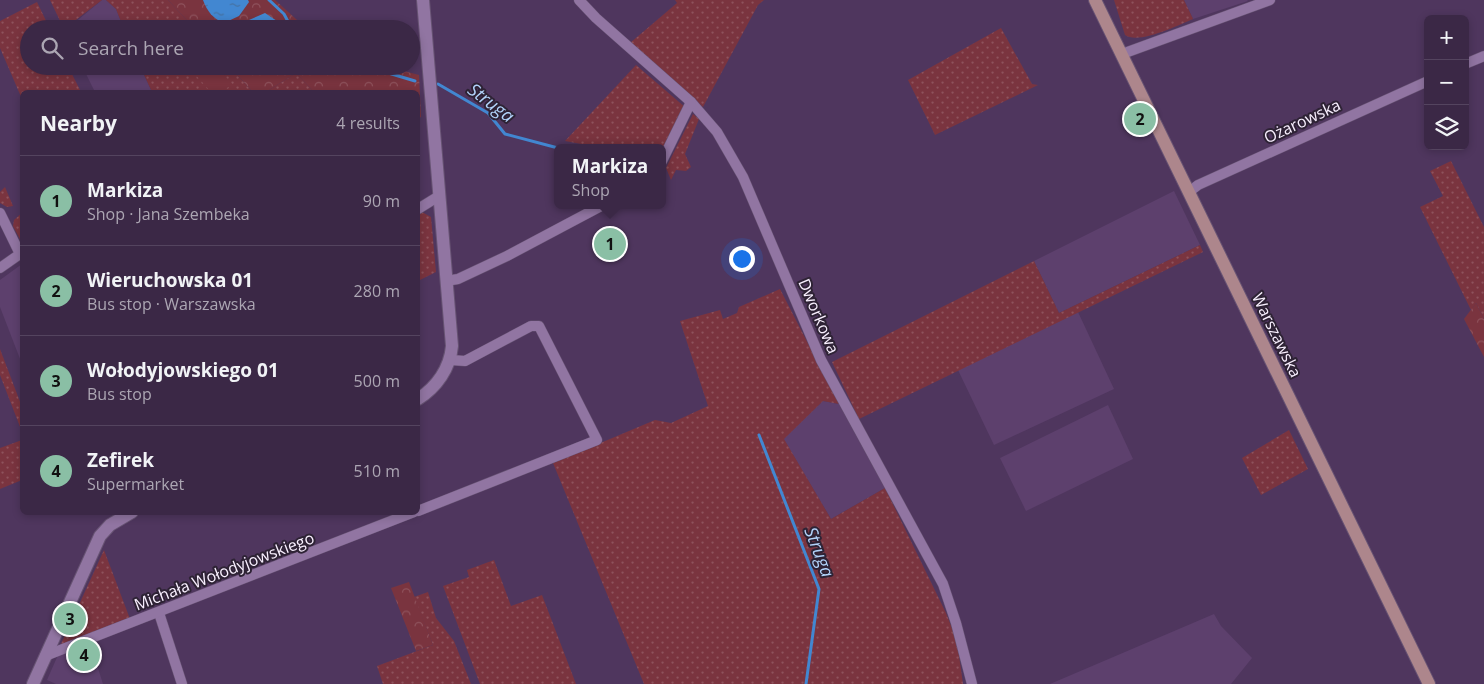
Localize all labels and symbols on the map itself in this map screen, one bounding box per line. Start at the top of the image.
water label: Struga [464,77,520,127]
street label: Ożarowska [1260,94,1344,148]
pin: 2 [1124,100,1156,138]
pin: 1 [594,225,626,263]
your location [729,246,755,272]
street label: Dworkowa [793,275,845,357]
street label: Warszawska [1247,289,1307,381]
water label: Struga [799,523,840,580]
street label: Michała Wołodyjowskiego [131,526,317,616]
pin: 3 [54,600,86,638]
pin: 4 [68,636,100,674]

